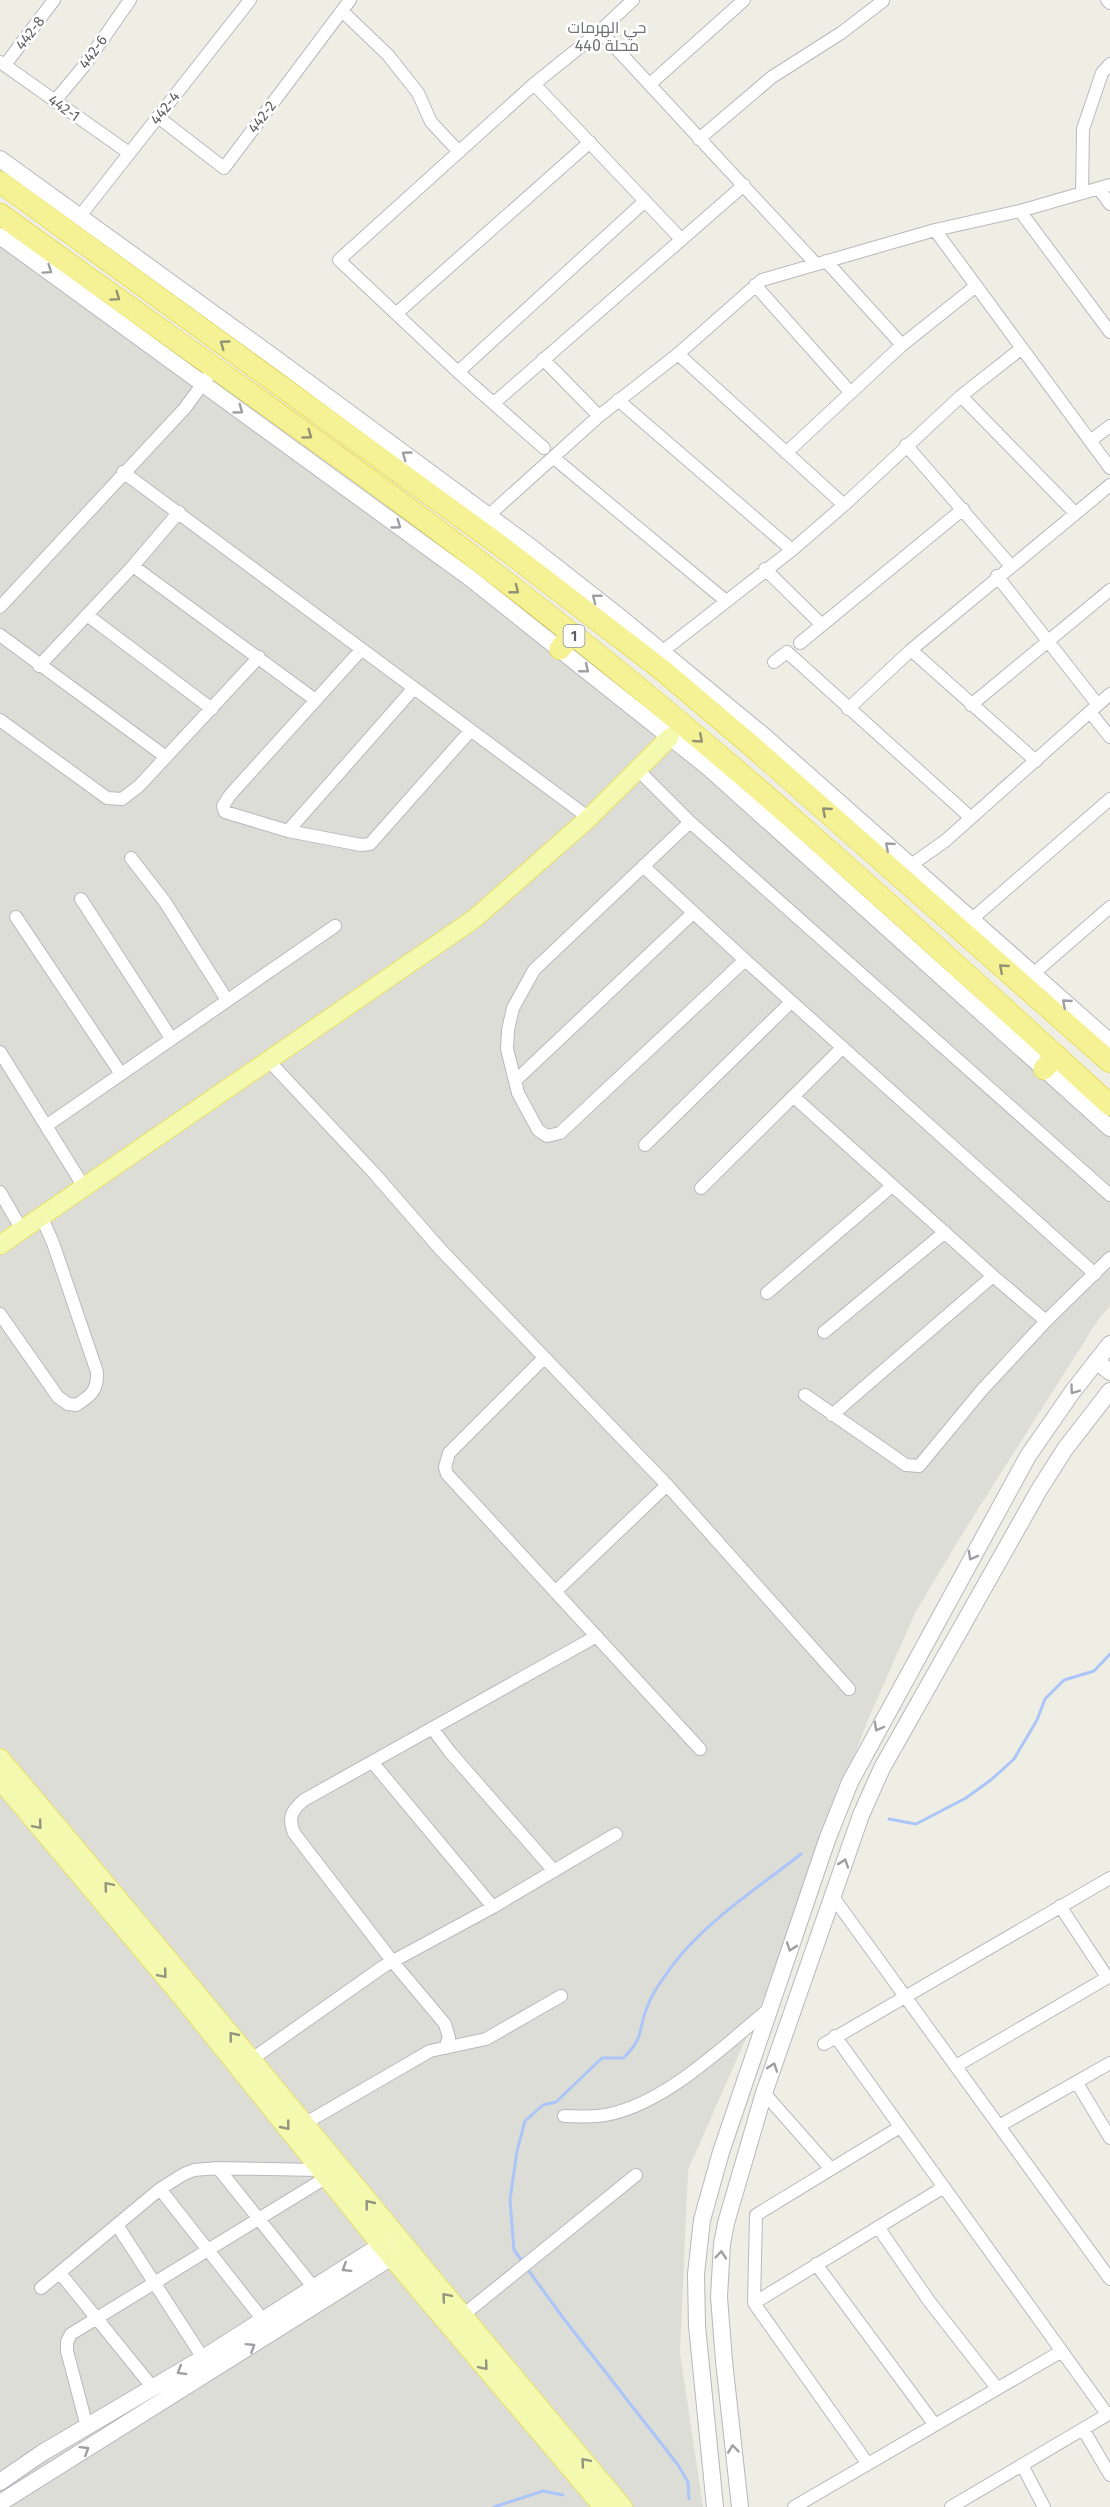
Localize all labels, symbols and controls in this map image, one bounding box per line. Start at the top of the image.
street label: 442-8 [12,13,48,53]
district label: حي الهرمات محلة 440 [568,18,646,55]
street label: 442-6 [75,32,111,72]
street label: 442-4 [147,88,183,128]
street label: 442-1 [45,91,83,125]
street label: 442-2 [244,97,280,137]
one-way arrow [41,263,52,274]
one-way arrow [109,290,120,301]
one-way arrow [220,340,231,351]
one-way arrow [233,402,244,413]
one-way arrow [302,428,313,439]
one-way arrow [402,452,413,463]
one-way arrow [390,518,401,529]
one-way arrow [508,582,519,593]
one-way arrow [591,594,602,605]
road number: 1 [564,625,584,647]
one-way arrow [578,661,589,672]
one-way arrow [692,732,703,743]
one-way arrow [822,807,832,818]
one-way arrow [885,842,896,853]
one-way arrow [999,964,1010,975]
one-way arrow [1062,999,1073,1010]
one-way arrow [1070,1384,1081,1395]
one-way arrow [968,1550,979,1560]
one-way arrow [874,1721,885,1731]
one-way arrow [30,1818,41,1829]
one-way arrow [837,1858,850,1869]
one-way arrow [104,1882,115,1893]
one-way arrow [786,1941,799,1952]
one-way arrow [156,1967,167,1978]
one-way arrow [229,2032,240,2043]
one-way arrow [766,2062,779,2073]
one-way arrow [278,2119,289,2130]
one-way arrow [365,2199,376,2210]
one-way arrow [715,2250,728,2259]
one-way arrow [342,2260,352,2272]
one-way arrow [442,2293,453,2304]
one-way arrow [244,2343,255,2354]
one-way arrow [477,2359,488,2370]
one-way arrow [176,2364,187,2376]
one-way arrow [727,2444,740,2453]
one-way arrow [79,2445,89,2457]
one-way arrow [581,2458,592,2469]

